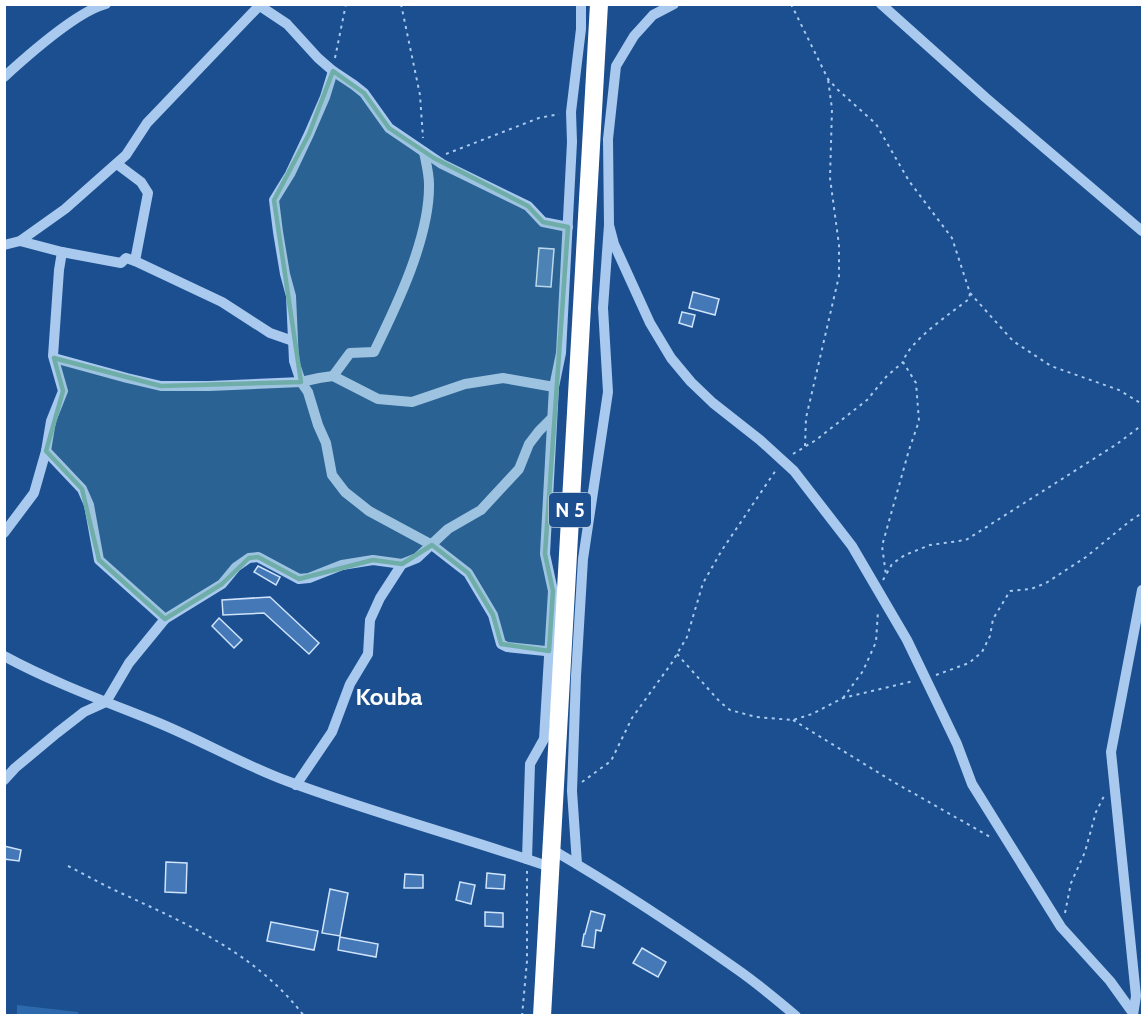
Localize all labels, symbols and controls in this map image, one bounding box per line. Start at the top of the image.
road number: N 5 [549,493,591,527]
district label: Kouba [356,682,422,711]

